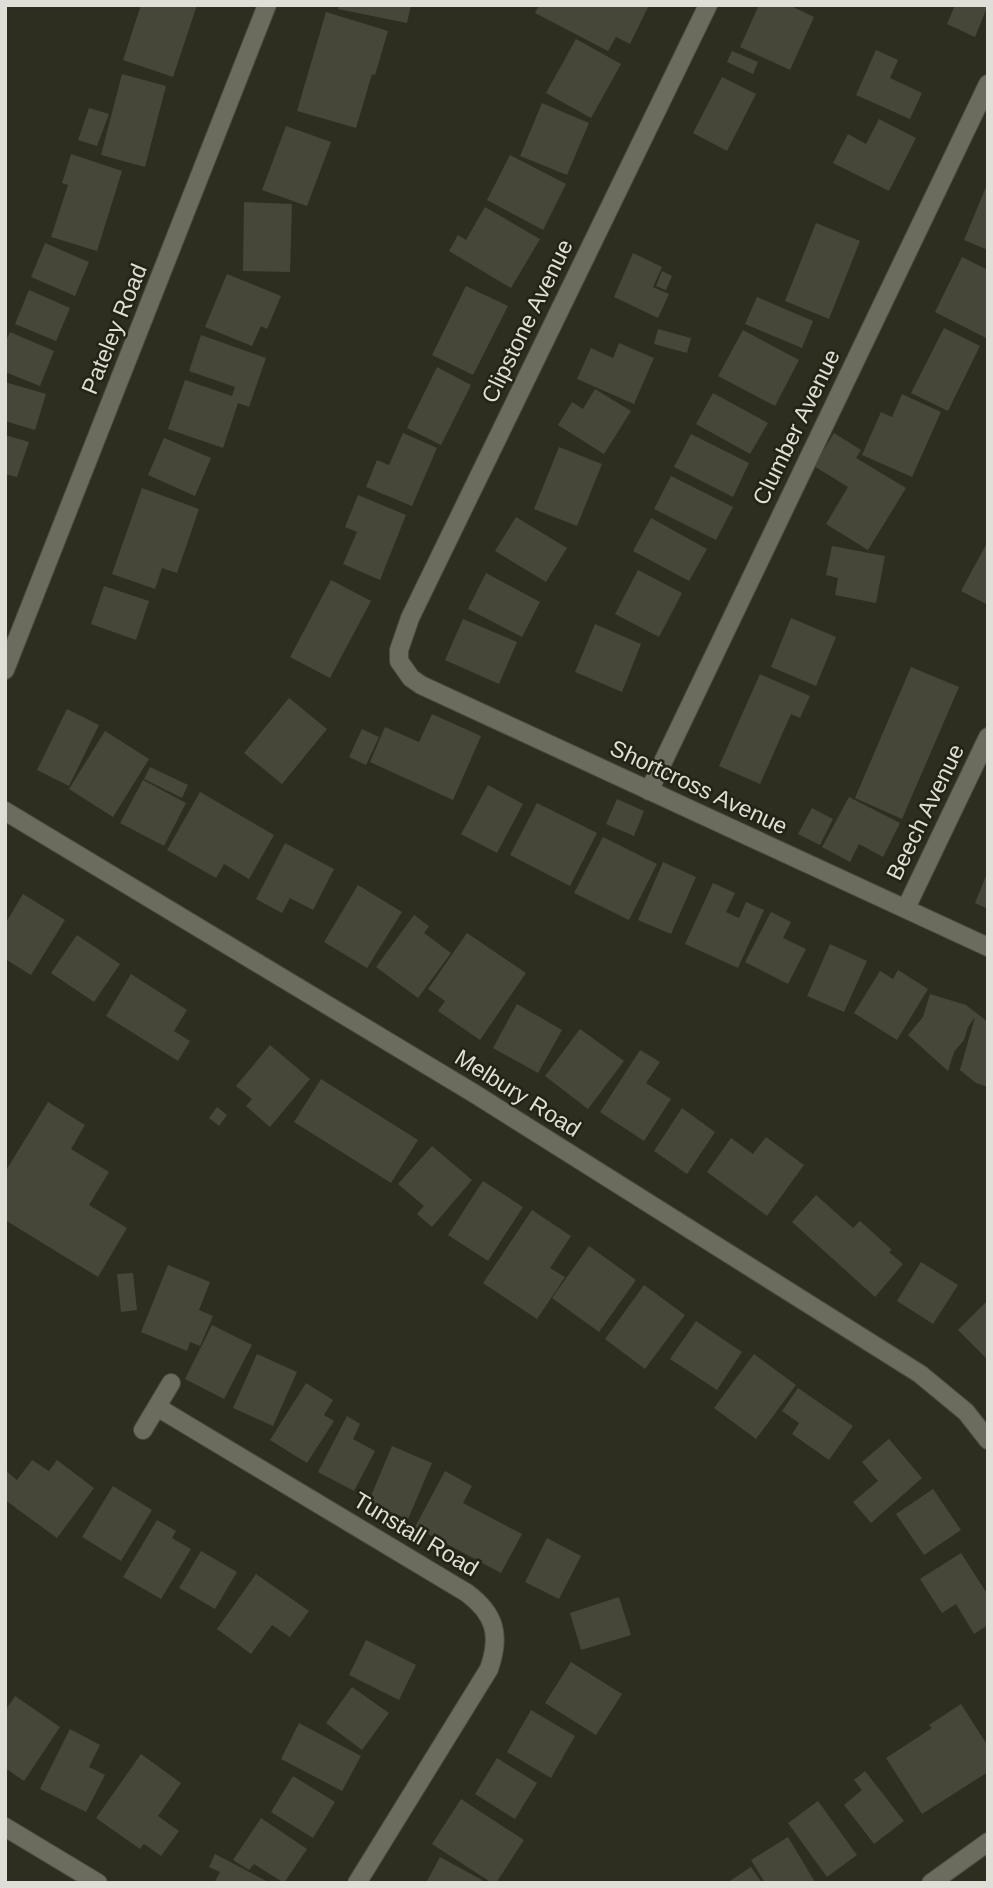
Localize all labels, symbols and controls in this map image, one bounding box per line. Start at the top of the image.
street label: Clipstone Avenue [476,235,578,407]
street label: Pateley Road [76,260,152,398]
street label: Clumber Avenue [747,345,845,509]
street label: Shortcross Avenue [606,735,792,839]
street label: Beech Avenue [881,740,969,884]
street label: Melbury Road [450,1044,586,1142]
street label: Tunstall Road [349,1487,483,1581]

